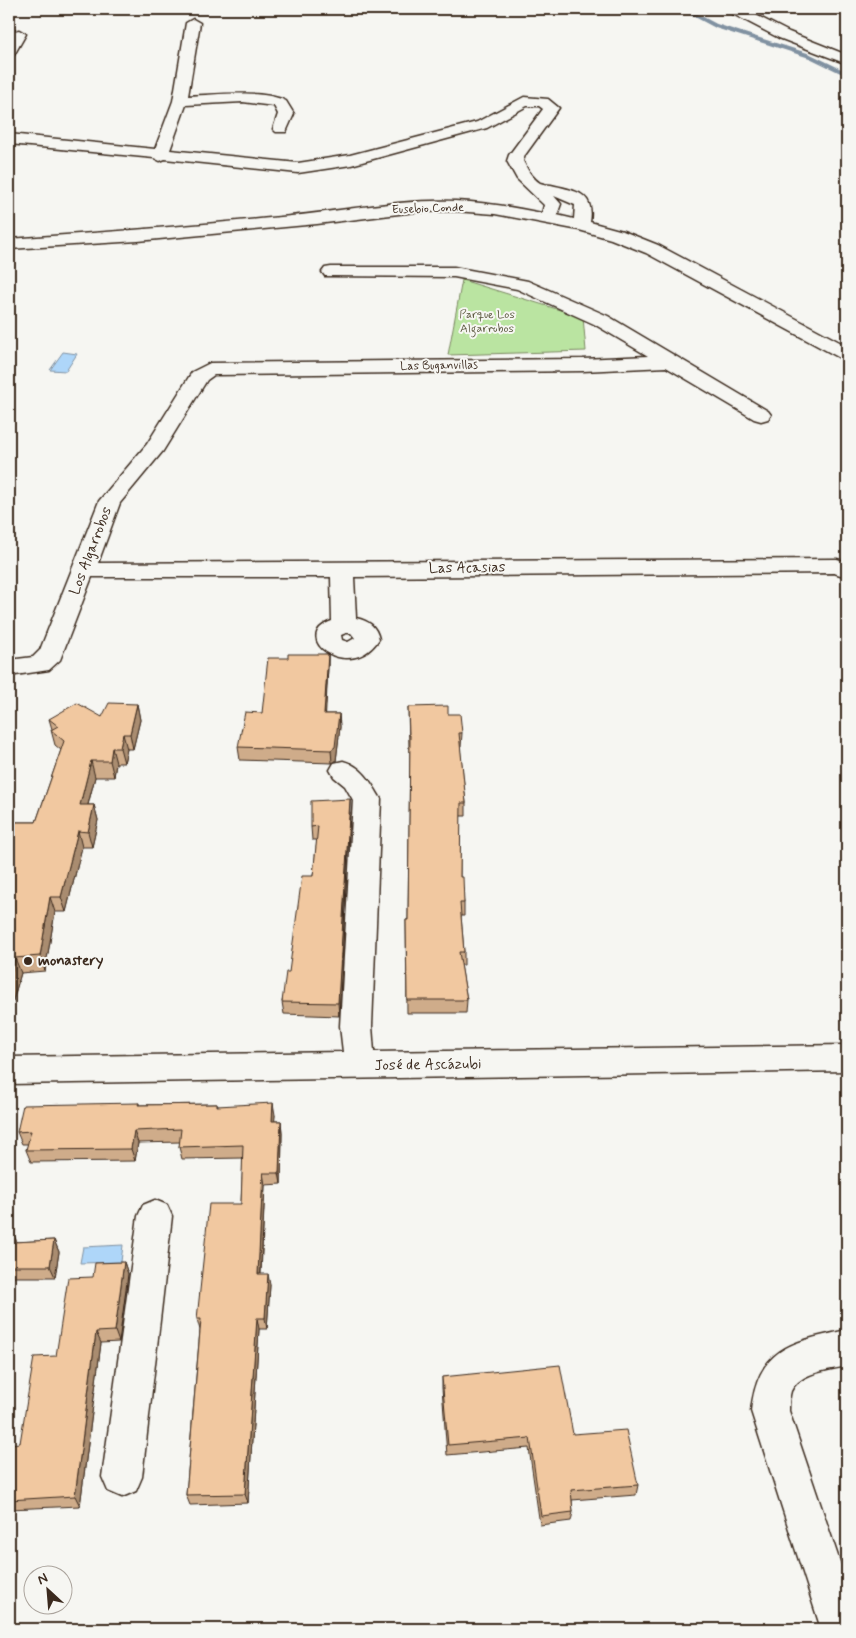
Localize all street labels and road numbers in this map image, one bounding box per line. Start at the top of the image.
street label: Eusebio Conde [392,200,465,218]
street label: Las Buganvillas [400,357,478,375]
street label: Los Algarrobos [65,504,117,598]
street label: Las Acasias [429,557,506,579]
street label: José de Ascázubi [374,1054,482,1076]

